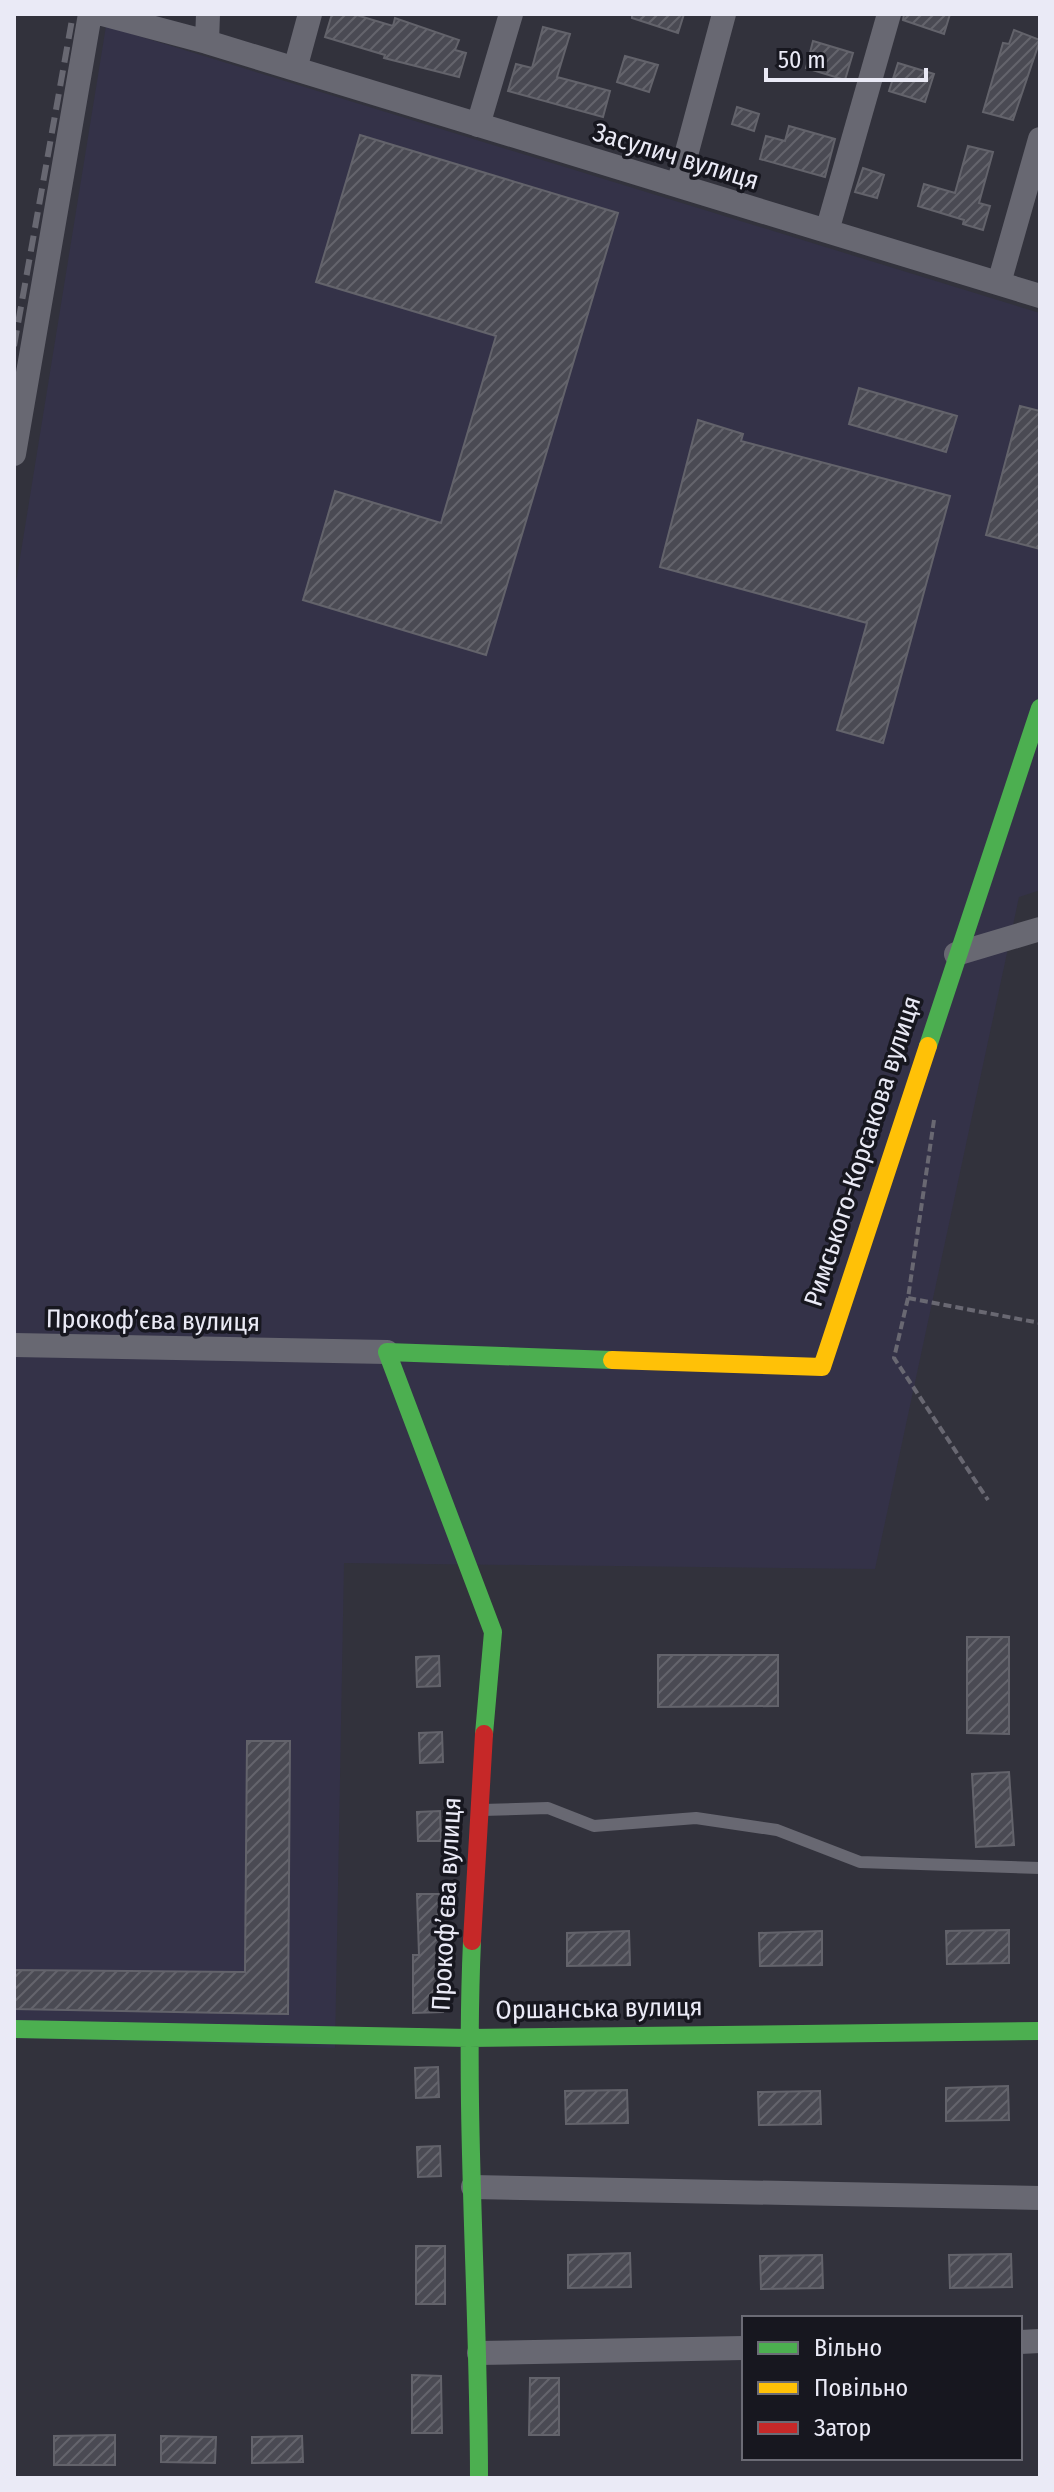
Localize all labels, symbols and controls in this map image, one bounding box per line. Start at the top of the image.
scale bar [766,32,926,82]
text: 50 m [778,46,826,74]
street label: Засулич вулиця [589,117,763,196]
street label: Римського-Корсакова вулиця [798,992,927,1310]
street label: Прокоф’єва вулиця [46,1303,260,1338]
street label: Прокоф’єва вулиця [425,1796,468,2012]
street label: Оршанська вулиця [495,1991,703,2026]
legend [742,2316,1022,2460]
text: Вільно [814,2334,882,2362]
text: Повільно [814,2374,908,2402]
text: Затор [814,2414,871,2442]

